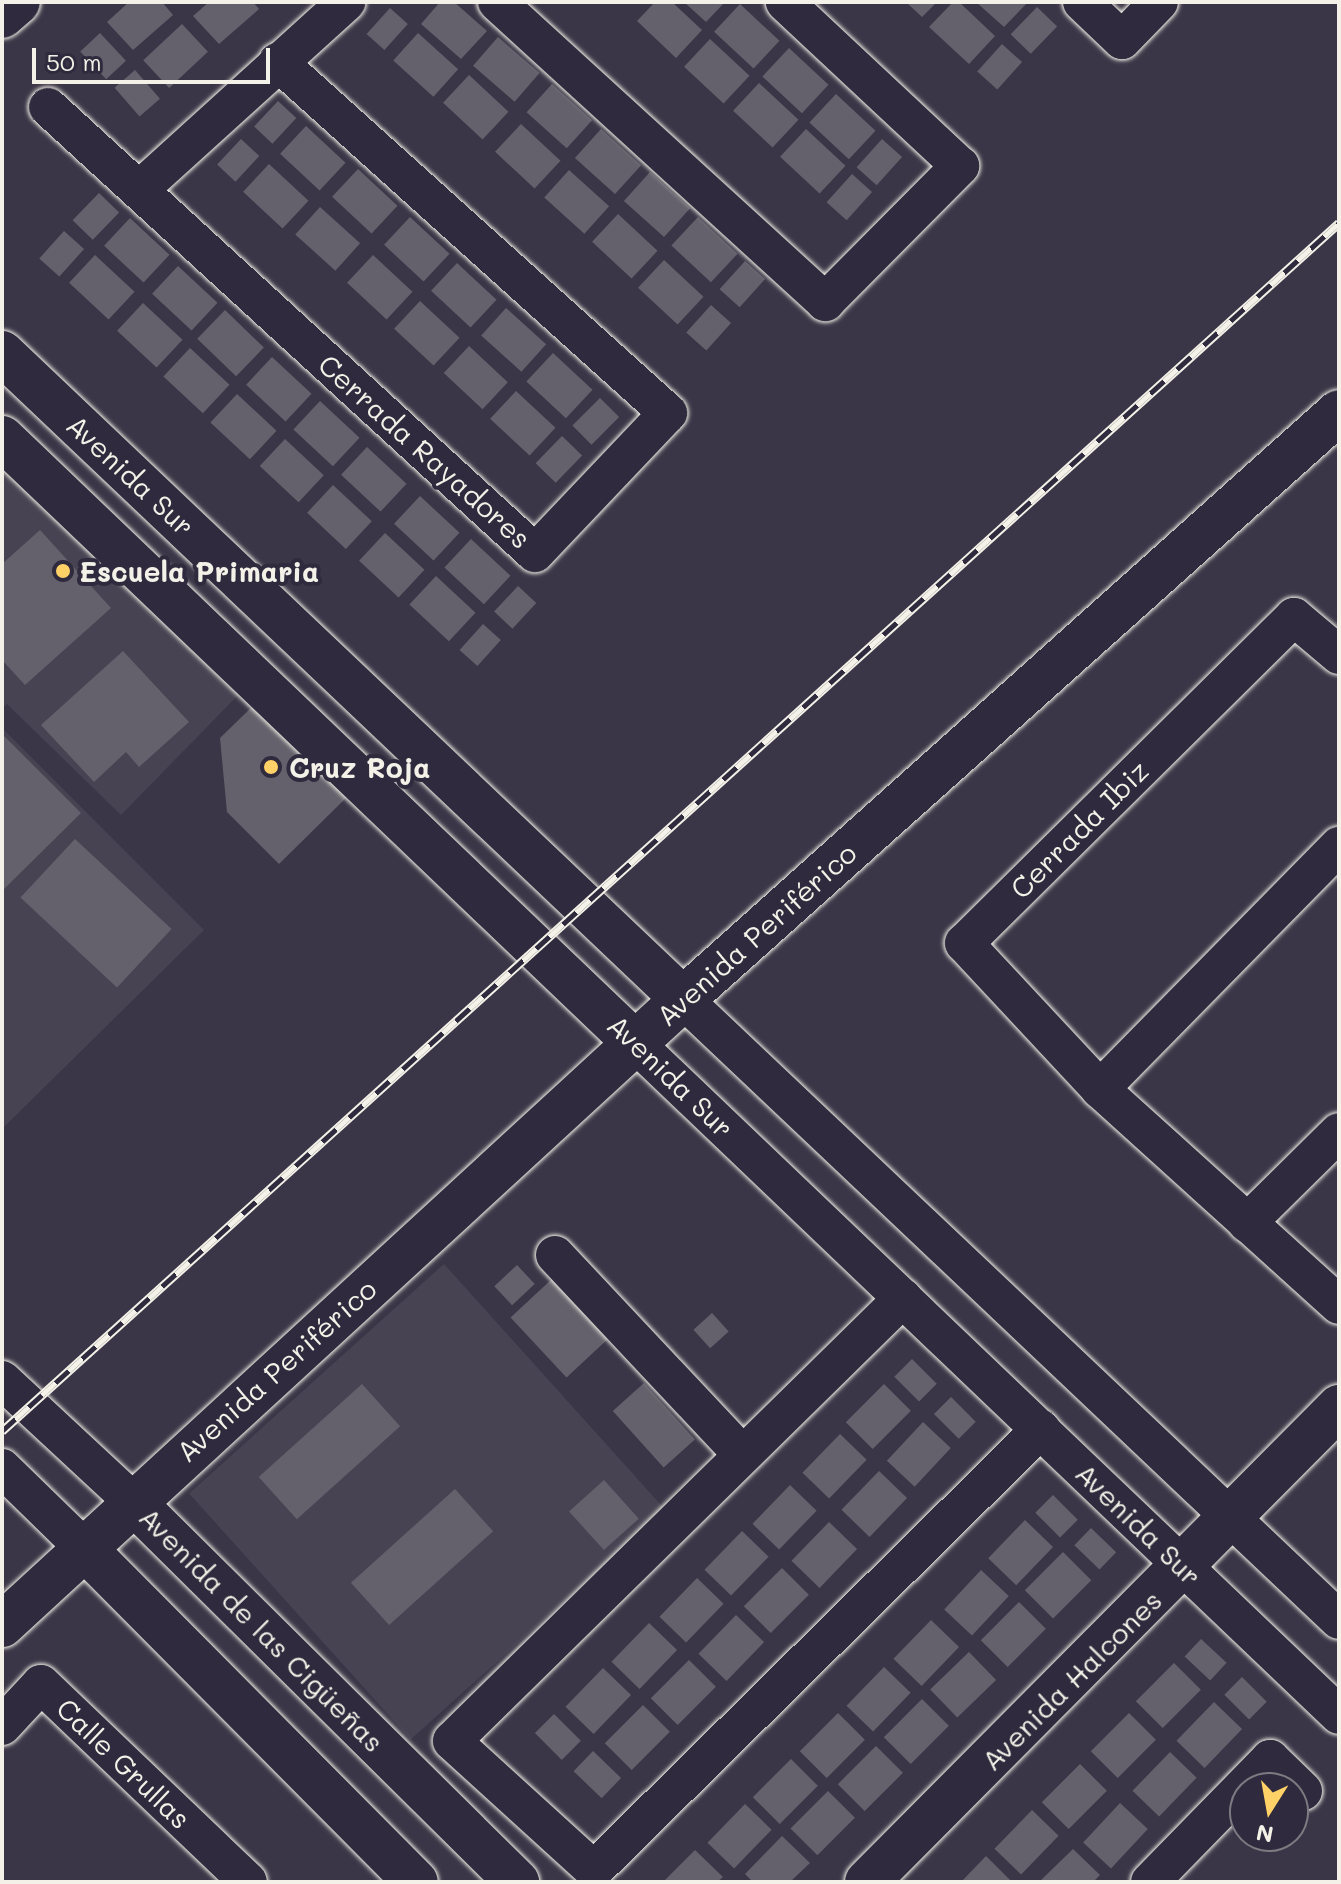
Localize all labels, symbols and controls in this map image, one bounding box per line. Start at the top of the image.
scale bar [36,32,274,82]
text: 50 m [46,46,102,77]
street label: Cerrada Rayadores [312,347,538,555]
street label: Avenida Sur [60,407,202,543]
place label: Escuela Primaria [79,554,319,588]
marker: Escuela Primaria [54,562,72,580]
place label: Cruz Roja [289,750,430,784]
street label: Cerrada Ibiz [1003,753,1155,905]
marker: Cruz Roja [260,756,282,778]
street label: Avenida Periférico [649,836,863,1032]
street label: Avenida Sur [601,1008,741,1144]
street label: Avenida Periférico [169,1272,383,1468]
street label: Avenida Sur [1069,1456,1209,1592]
street label: Avenida de las Cigüeñas [133,1500,391,1758]
street label: Avenida Halcones [974,1583,1168,1777]
street label: Calle Grullas [50,1691,198,1835]
north arrow [1229,1772,1309,1852]
text: N [1254,1818,1276,1850]

